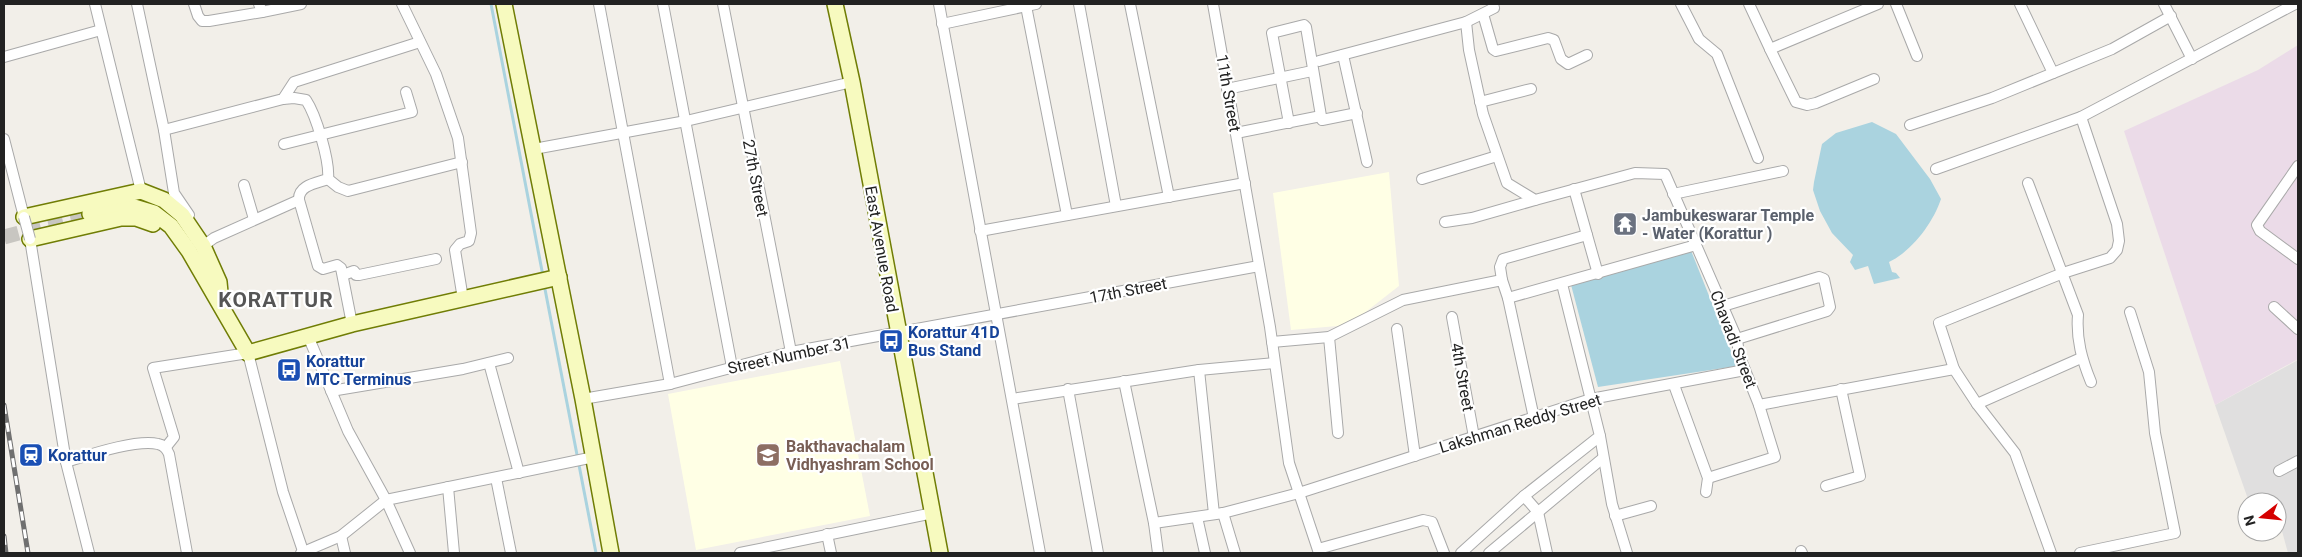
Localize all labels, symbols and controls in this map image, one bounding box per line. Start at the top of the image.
street label: 11th Street [1212,53,1245,133]
street label: 27th Street [739,138,772,218]
street label: East Avenue Road [861,184,902,314]
place label: Jambukeswarar Temple - Water (Korattur ) [1642,206,1814,243]
temple icon: Jambukeswarar Temple - Water (Korattur ) [1612,211,1638,237]
street label: 17th Street [1088,274,1168,307]
district label: KORATTUR [218,288,334,312]
street label: Chavadi Street [1706,288,1761,391]
place label: Korattur 41D Bus Stand [908,323,1000,360]
bus stop icon: Korattur 41D Bus Stand [878,328,904,354]
street label: Street Number 31 [726,333,852,378]
street label: 4th Street [1447,341,1478,413]
place label: Korattur MTC Terminus [306,352,411,389]
bus stop icon: Korattur MTC Terminus [276,357,302,383]
street label: Lakshman Reddy Street [1437,390,1603,457]
place label: Bakthavachalam Vidhyashram School [786,437,934,474]
station icon: Korattur [18,442,44,468]
school or university icon: Bakthavachalam Vidhyashram School [755,442,781,468]
place label: Korattur [48,446,107,465]
north arrow [2237,492,2287,542]
text: N [2240,514,2259,528]

